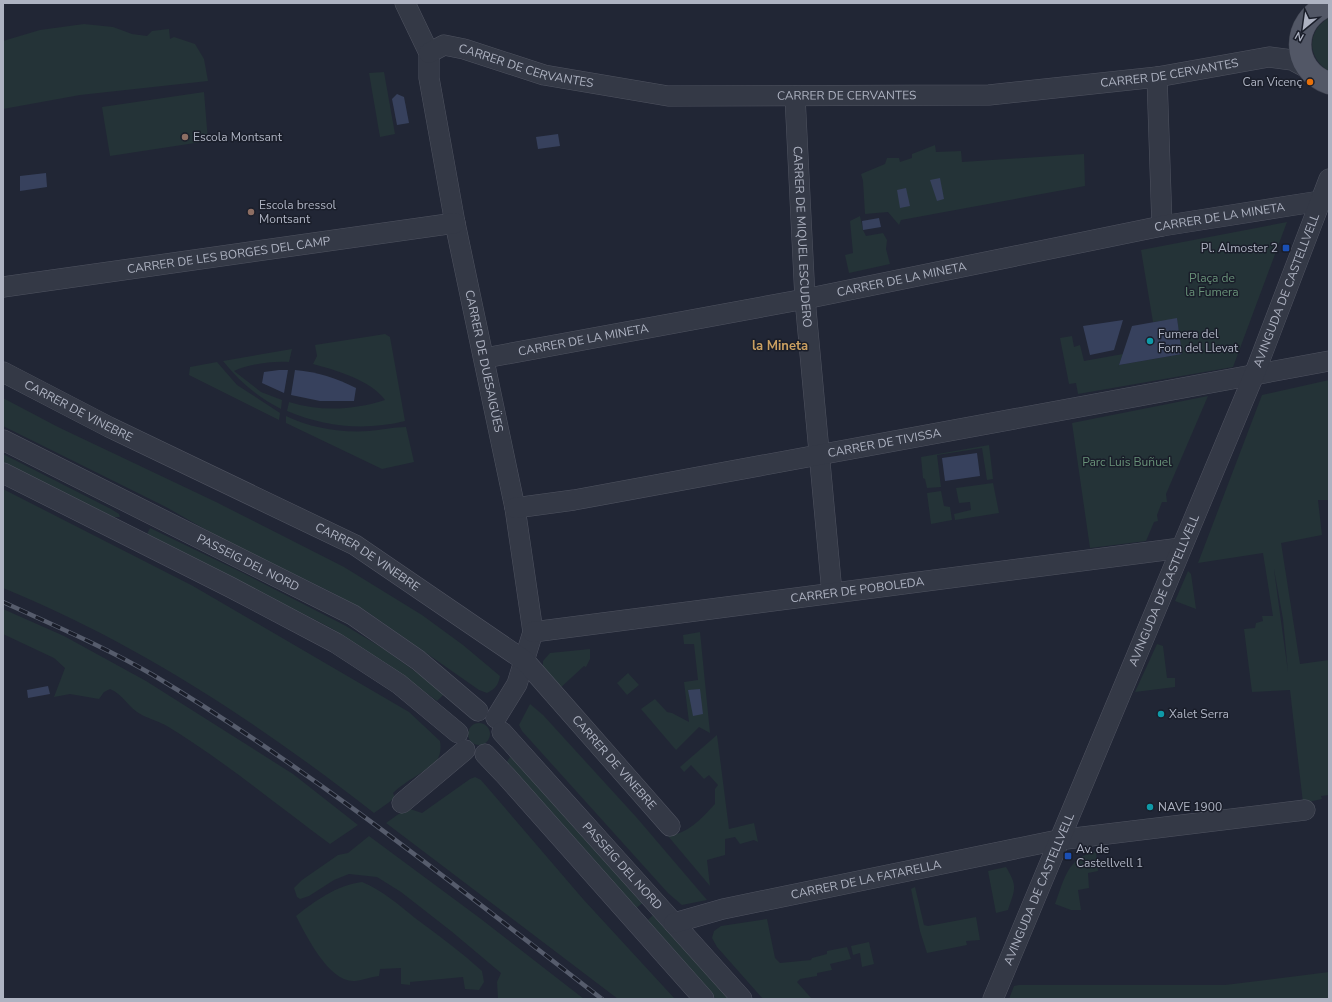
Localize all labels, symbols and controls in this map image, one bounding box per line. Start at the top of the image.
north arrow [1284,8,1324,48]
text: N [1292,28,1307,45]
street label: CARRER DE CERVANTES [457,40,595,91]
street label: CARRER DE CERVANTES [1099,55,1240,91]
place label: Can Vicenç [1243,74,1302,90]
marker: Can Vicenç [1305,77,1315,87]
street label: CARRER DE CERVANTES [777,87,917,104]
place label: Escola Montsant [193,129,283,145]
marker: Escola Montsant [180,132,190,142]
street label: CARRER DE MIQUEL ESCUDERO [789,146,816,328]
place label: Escola bressol Montsant [259,197,337,227]
street label: CARRER DE LA MINETA [1153,199,1286,235]
marker: Escola bressol Montsant [246,207,256,217]
street label: AVINGUDA DE CASTELLVELL [1250,211,1323,370]
street label: CARRER DE LES BORGES DEL CAMP [126,233,332,277]
place label: Pl. Almoster 2 [1201,240,1278,256]
marker: Pl. Almoster 2 [1281,243,1291,253]
street label: CARRER DE LA MINETA [835,258,968,300]
park label: Plaça de la Fumera [1185,270,1239,300]
street label: CARRER DE DUESAIGÜES [461,288,507,434]
street label: CARRER DE LA MINETA [517,320,650,360]
place label: Fumera del Forn del Llevat [1158,326,1239,356]
marker: Fumera del Forn del Llevat [1145,336,1155,346]
district label: la Mineta [752,337,808,355]
street label: CARRER DE VINEBRE [21,376,136,445]
street label: CARRER DE TIVISSA [826,425,942,461]
park label: Parc Luis Buñuel [1082,454,1172,470]
street label: AVINGUDA DE CASTELLVELL [1125,511,1203,669]
street label: CARRER DE VINEBRE [312,519,423,595]
street label: PASSEIG DEL NORD [194,530,302,595]
street label: CARRER DE POBOLEDA [789,573,925,607]
place label: Xalet Serra [1169,706,1229,722]
marker: Xalet Serra [1156,709,1166,719]
street label: CARRER DE VINEBRE [568,712,660,813]
place label: NAVE 1900 [1158,799,1222,815]
marker: NAVE 1900 [1145,802,1155,812]
street label: AVINGUDA DE CASTELLVELL [1000,810,1078,968]
street label: PASSEIG DEL NORD [579,819,666,913]
place label: Av. de Castellvell 1 [1076,841,1143,871]
marker: Av. de Castellvell 1 [1063,851,1073,861]
street label: CARRER DE LA FATARELLA [789,856,943,903]

